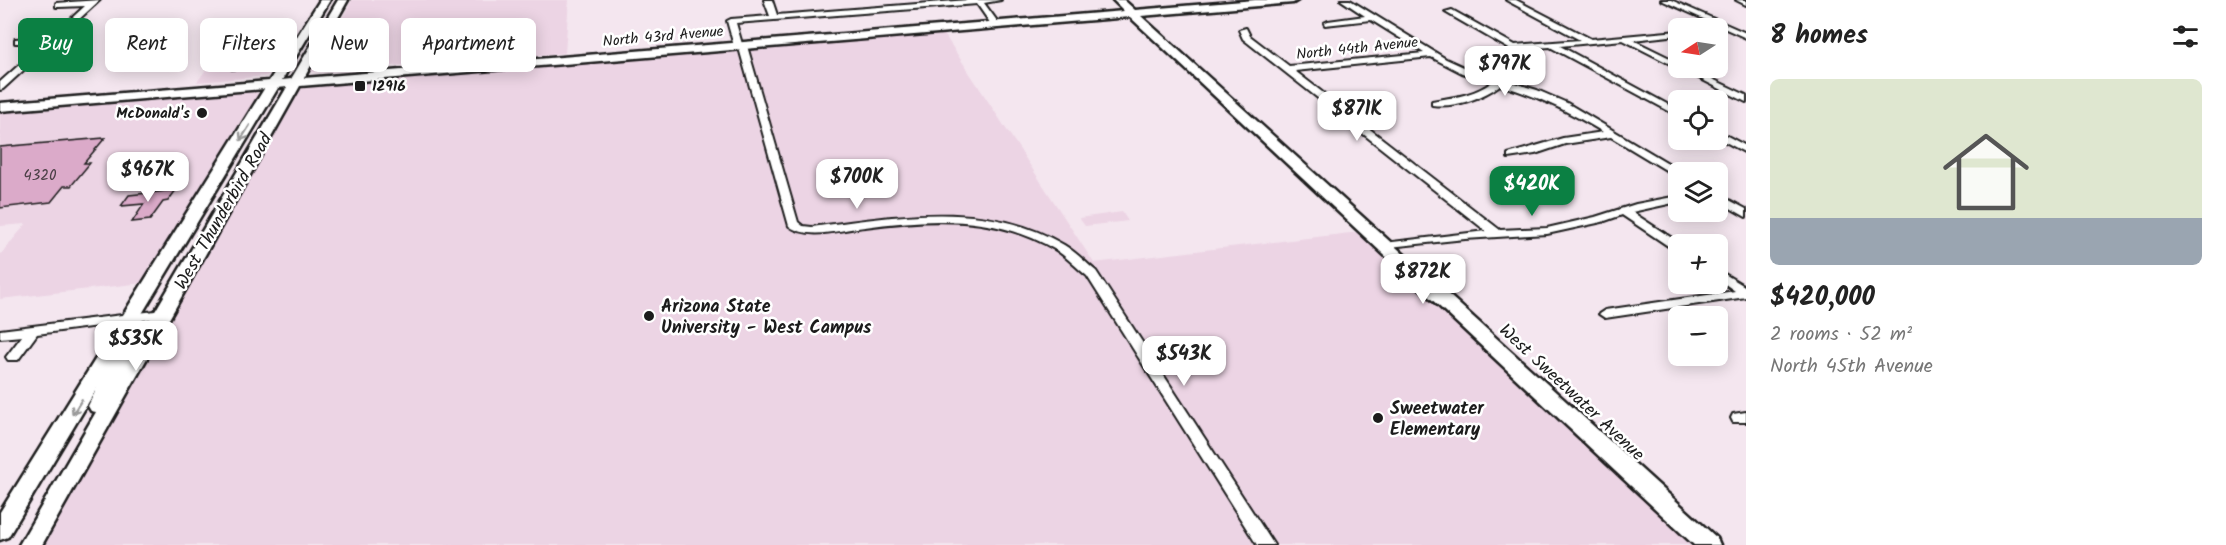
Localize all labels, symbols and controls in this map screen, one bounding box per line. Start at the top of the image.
text: 8 homes [1770,15,1868,57]
chip: Buy [18,18,93,72]
chip: Rent [105,18,188,72]
chip: Filters [200,18,297,72]
chip: New [309,18,389,72]
chip: Apartment [401,18,536,72]
north arrow [1668,18,1728,78]
map controls [1668,18,1728,366]
street label: North 43rd Avenue [602,20,725,54]
icon: filters [2169,20,2202,53]
street label: North 44th Avenue [1295,31,1419,67]
pin: $797K [1463,46,1547,97]
text: $797K [1479,49,1531,81]
place label: 12916 [372,75,406,99]
marker: 12916 [353,79,367,93]
button: locate [1668,90,1728,150]
pin: $871K [1315,91,1399,142]
text: $871K [1331,94,1383,126]
place label: McDonald's [116,102,190,126]
marker: McDonald's [195,106,209,120]
icon: home [1932,118,2040,226]
one-way arrow [239,124,251,141]
street label: West Thunderbird Road [168,127,282,295]
pin: $967K [106,152,190,203]
text: $967K [121,155,175,187]
pin: $700K [815,159,899,210]
text: $700K [830,162,884,194]
button: layers [1668,162,1728,222]
house number: 4320 [23,164,57,188]
pin: $420K [1490,166,1574,217]
text: $420K [1504,169,1560,201]
button: + [1668,234,1728,294]
pin: $872K [1381,254,1465,305]
text: $872K [1395,257,1451,289]
text: $420,000 [1770,277,1875,319]
place label: Arizona State University - West Campus [661,293,872,343]
button: − [1668,306,1728,366]
marker: Arizona State University - West Campus [642,309,656,323]
street label: West Sweetwater Avenue [1491,317,1651,469]
text: 2 rooms · 52 m² [1770,319,1912,351]
pin: $535K [94,321,178,372]
text: $535K [108,324,164,356]
pin: $543K [1142,336,1226,387]
text: $543K [1156,339,1212,371]
text: North 45th Avenue [1770,351,1933,383]
place label: Sweetwater Elementary [1390,395,1485,445]
one-way arrow [70,398,82,415]
marker: Sweetwater Elementary [1371,411,1385,425]

